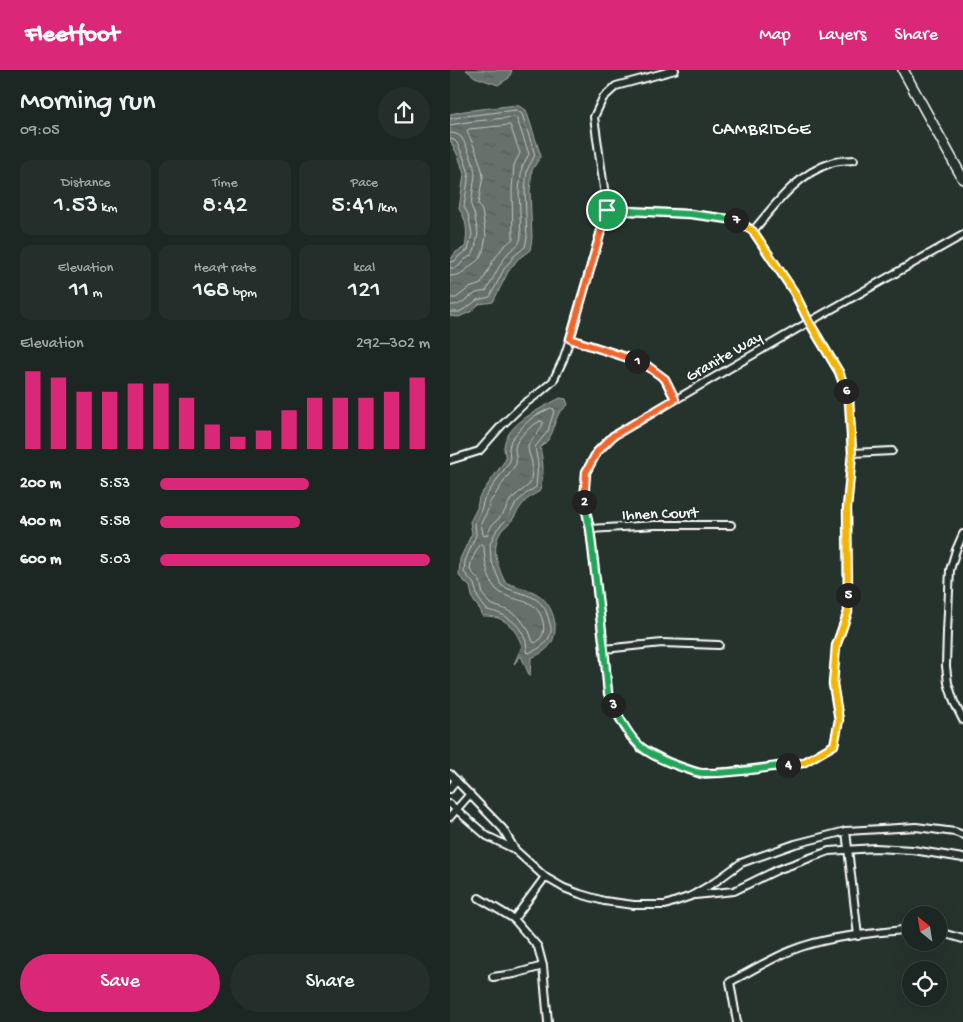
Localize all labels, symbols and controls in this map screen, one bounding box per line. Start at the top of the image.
text: Fleetfoot [25,21,119,50]
text: Map [759,25,791,46]
text: Layers [819,25,866,46]
text: Share [894,25,938,46]
text: Morning run [20,86,155,119]
button: share [378,87,430,139]
district label: CAMBRIDGE [712,120,812,141]
text: 09:05 [20,122,60,141]
text: Distance [61,175,110,192]
text: Time [212,175,238,192]
text: Pace [351,175,378,192]
pin [586,189,628,231]
text: 1.53 [54,192,98,221]
text: 8:42 [202,192,248,221]
text: 5:41 [331,192,374,221]
icon: arrive [593,196,621,224]
text: km [98,200,117,217]
text: /km [374,200,397,217]
pin: 7 [724,208,748,232]
text: 7 [733,212,740,229]
text: Elevation [58,260,113,277]
text: Heart rate [194,260,256,277]
text: kcal [353,260,375,277]
text: 11 [69,277,89,306]
text: 168 [193,277,229,306]
text: 121 [348,277,381,306]
text: m [89,285,102,302]
text: bpm [229,285,257,302]
street label: Granite Way [683,329,766,387]
text: Elevation [20,335,84,354]
text: 292–302 m [356,335,430,354]
pin: 1 [624,348,650,374]
text: 1 [635,353,640,370]
pin: 6 [834,378,858,404]
text: 6 [843,383,850,400]
text: 200 m [20,475,61,494]
text: 5:53 [100,475,130,494]
pin: 2 [572,490,596,514]
text: 2 [581,494,588,511]
street label: Ihnen Court [622,505,700,526]
text: 400 m [20,513,61,532]
text: 5:58 [100,513,131,532]
text: 600 m [20,551,61,570]
text: 5:03 [100,551,131,570]
pin: 5 [836,582,860,608]
text: 5 [845,587,852,604]
pin: 3 [600,692,626,718]
text: 3 [610,697,617,714]
pin: 4 [776,752,800,778]
text: 4 [785,757,792,774]
north arrow [902,906,948,951]
map controls [902,906,947,1006]
button: Save [20,954,220,1012]
button: Share [230,954,430,1012]
button: locate [902,961,947,1006]

